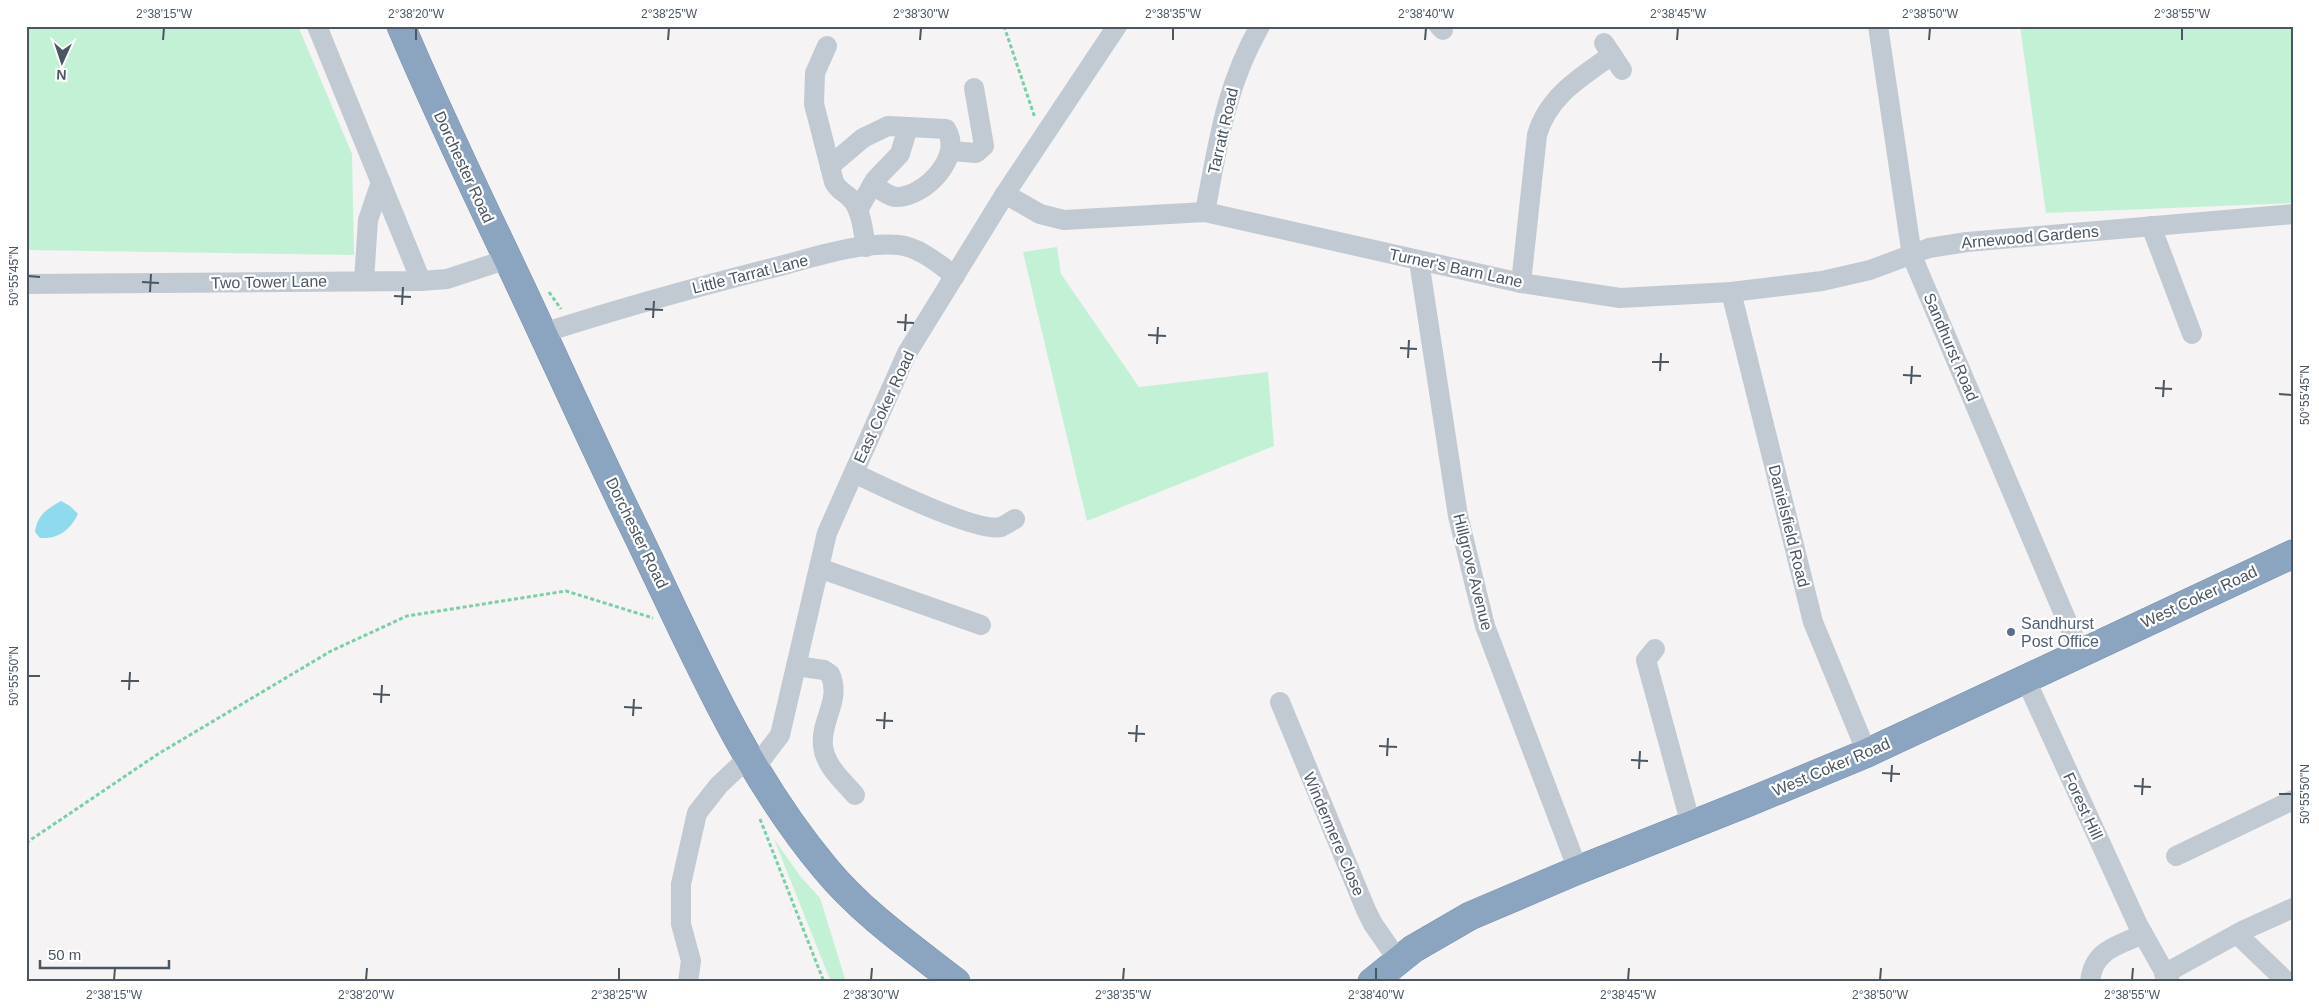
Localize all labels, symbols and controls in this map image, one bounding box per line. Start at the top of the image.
text: 2°38'15"W [136,7,193,21]
text: 2°38'20"W [388,7,445,21]
text: 2°38'25"W [641,7,698,21]
text: 2°38'30"W [893,7,950,21]
text: 2°38'35"W [1145,7,1202,21]
text: 2°38'40"W [1398,7,1455,21]
text: 2°38'45"W [1650,7,1707,21]
text: 2°38'50"W [1902,7,1959,21]
text: 2°38'55"W [2154,7,2211,21]
north arrow [38,38,88,88]
text: N [56,67,67,83]
street label: Tarratt Road [1205,86,1241,176]
street label: Dorchester Road [431,109,497,225]
street label: Arnewood Gardens [1961,223,2099,251]
text: 50°55'45"N [7,246,21,306]
street label: Turner's Barn Lane [1388,246,1524,290]
street label: Little Tarrat Lane [690,251,810,297]
street label: Two Tower Lane [211,272,327,292]
street label: Sandhurst Road [1921,290,1981,404]
street label: East Coker Road [851,348,917,466]
text: 50°55'45"N [2298,365,2312,425]
street label: Danielsfield Road [1766,463,1812,589]
street label: Dorchester Road [603,475,671,591]
street label: Hillgrove Avenue [1450,512,1496,632]
street label: West Coker Road [2138,563,2260,631]
place label: Sandhurst Post Office [2021,615,2099,650]
marker: Sandhurst Post Office [2005,626,2017,638]
text: 50°55'50"N [7,646,21,706]
street label: West Coker Road [1770,735,1892,799]
text: 50°55'50"N [2298,764,2312,824]
street label: Windermere Close [1300,770,1368,898]
street label: Forest Hill [2060,770,2106,842]
scale bar [40,938,169,970]
text: 50 m [48,946,81,963]
text: 2°38'15"W [86,988,143,1002]
text: 2°38'20"W [338,988,395,1002]
text: 2°38'25"W [591,988,648,1002]
text: 2°38'30"W [843,988,900,1002]
text: 2°38'35"W [1095,988,1152,1002]
text: 2°38'40"W [1348,988,1405,1002]
text: 2°38'45"W [1600,988,1657,1002]
text: 2°38'50"W [1852,988,1909,1002]
text: 2°38'55"W [2104,988,2161,1002]

